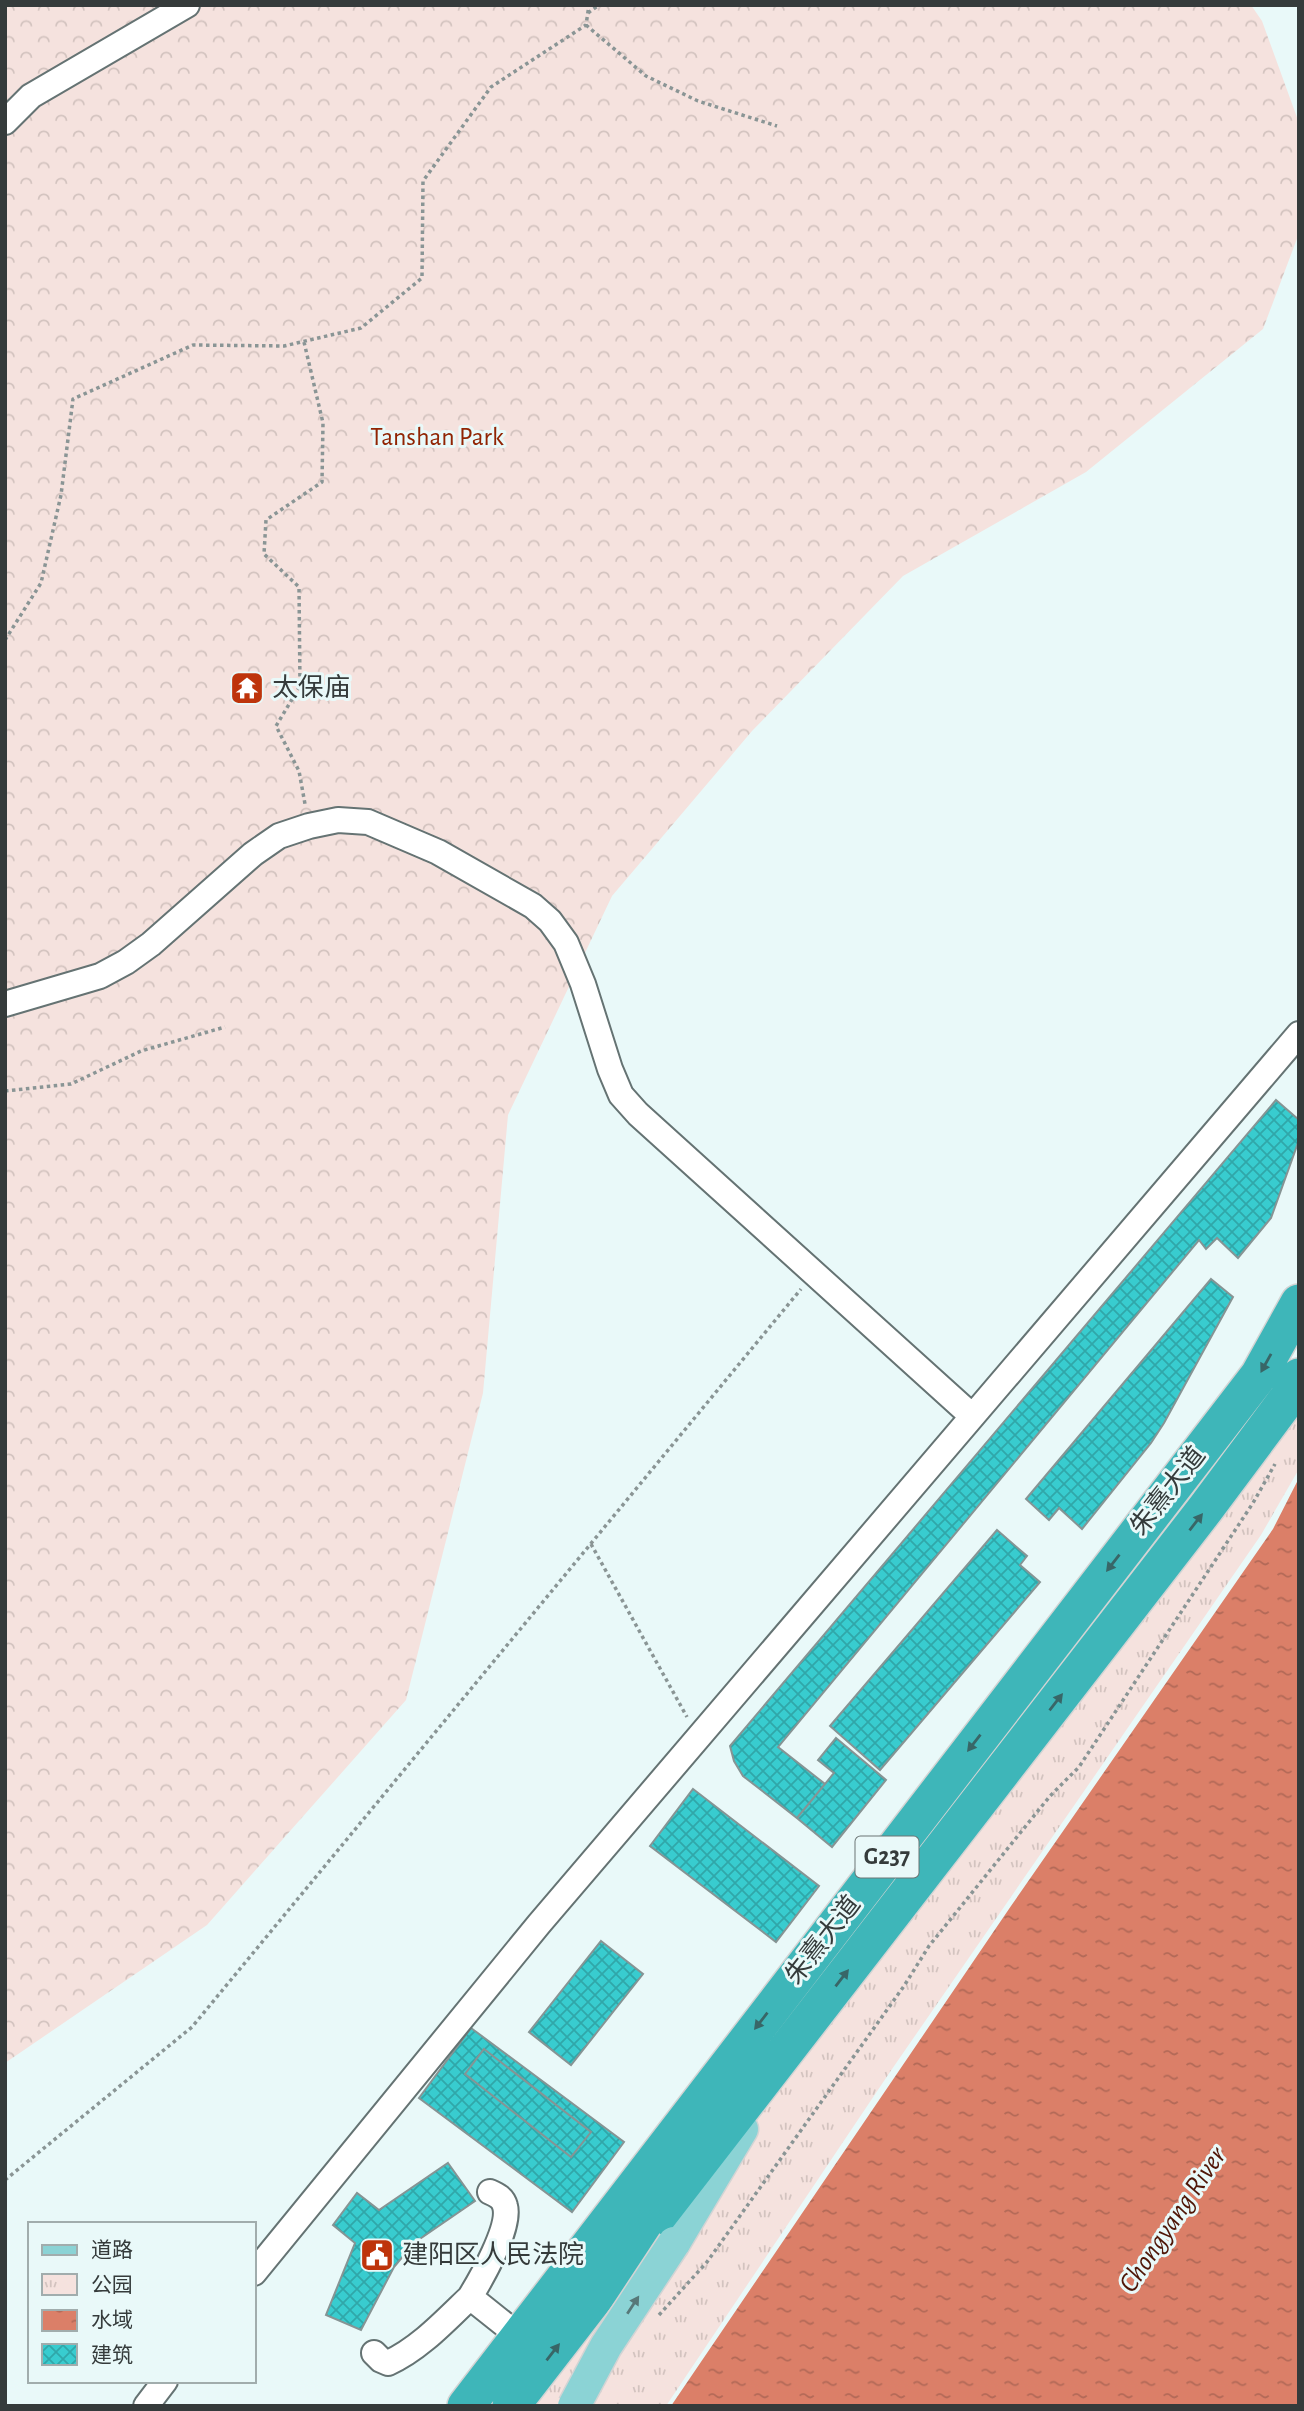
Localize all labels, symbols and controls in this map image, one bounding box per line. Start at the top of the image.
park label: Tanshan Park [370,424,504,450]
temple icon: 太保庙 [228,669,266,707]
place label: 太保庙 [272,673,350,701]
one-way arrow [1260,1353,1272,1373]
street label: 朱熹大道 [1124,1441,1210,1540]
one-way arrow [1188,1513,1202,1531]
one-way arrow [1106,1554,1120,1572]
one-way arrow [1049,1693,1064,1711]
one-way arrow [967,1734,982,1752]
road number: G237 [856,1836,918,1878]
street label: 朱熹大道 [779,1890,865,1989]
one-way arrow [835,1970,850,1988]
one-way arrow [755,2012,769,2030]
water label: Chongyang River [1114,2142,1232,2298]
legend [28,2222,256,2383]
public building icon: 建阳区人民法院 [358,2236,396,2274]
text: 道路 [91,2239,133,2261]
place label: 建阳区人民法院 [402,2240,584,2268]
text: 公园 [91,2274,133,2296]
one-way arrow [627,2295,640,2315]
text: 水域 [91,2309,133,2331]
one-way arrow [545,2343,559,2361]
text: 建筑 [91,2344,133,2366]

